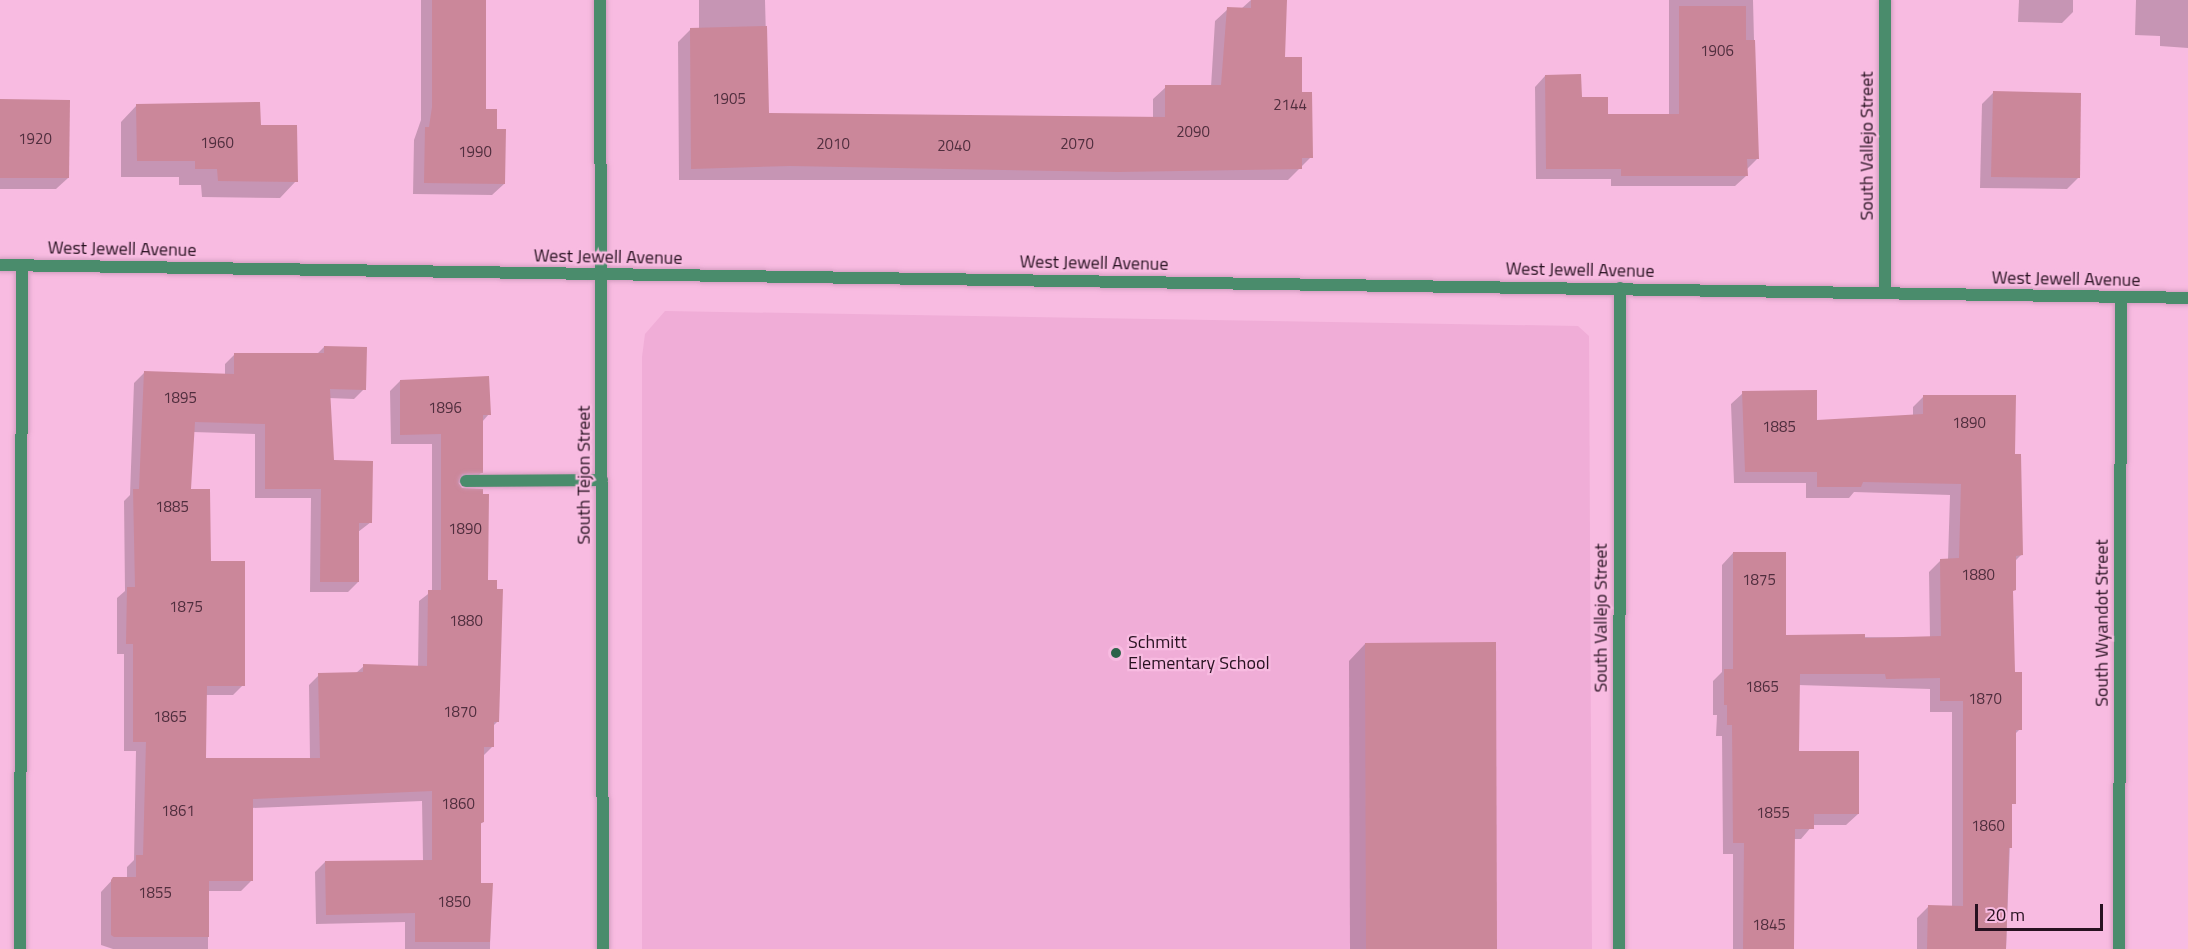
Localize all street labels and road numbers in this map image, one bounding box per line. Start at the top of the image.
street label: South Vallejo Street [1856,72,1878,220]
street label: West Jewell Avenue [47,237,197,261]
street label: West Jewell Avenue [533,245,683,269]
street label: West Jewell Avenue [1019,251,1169,275]
street label: West Jewell Avenue [1505,258,1655,282]
street label: West Jewell Avenue [1991,267,2141,291]
street label: South Tejon Street [573,405,595,545]
street label: South Wyandot Street [2091,539,2113,707]
street label: South Vallejo Street [1590,544,1612,692]

